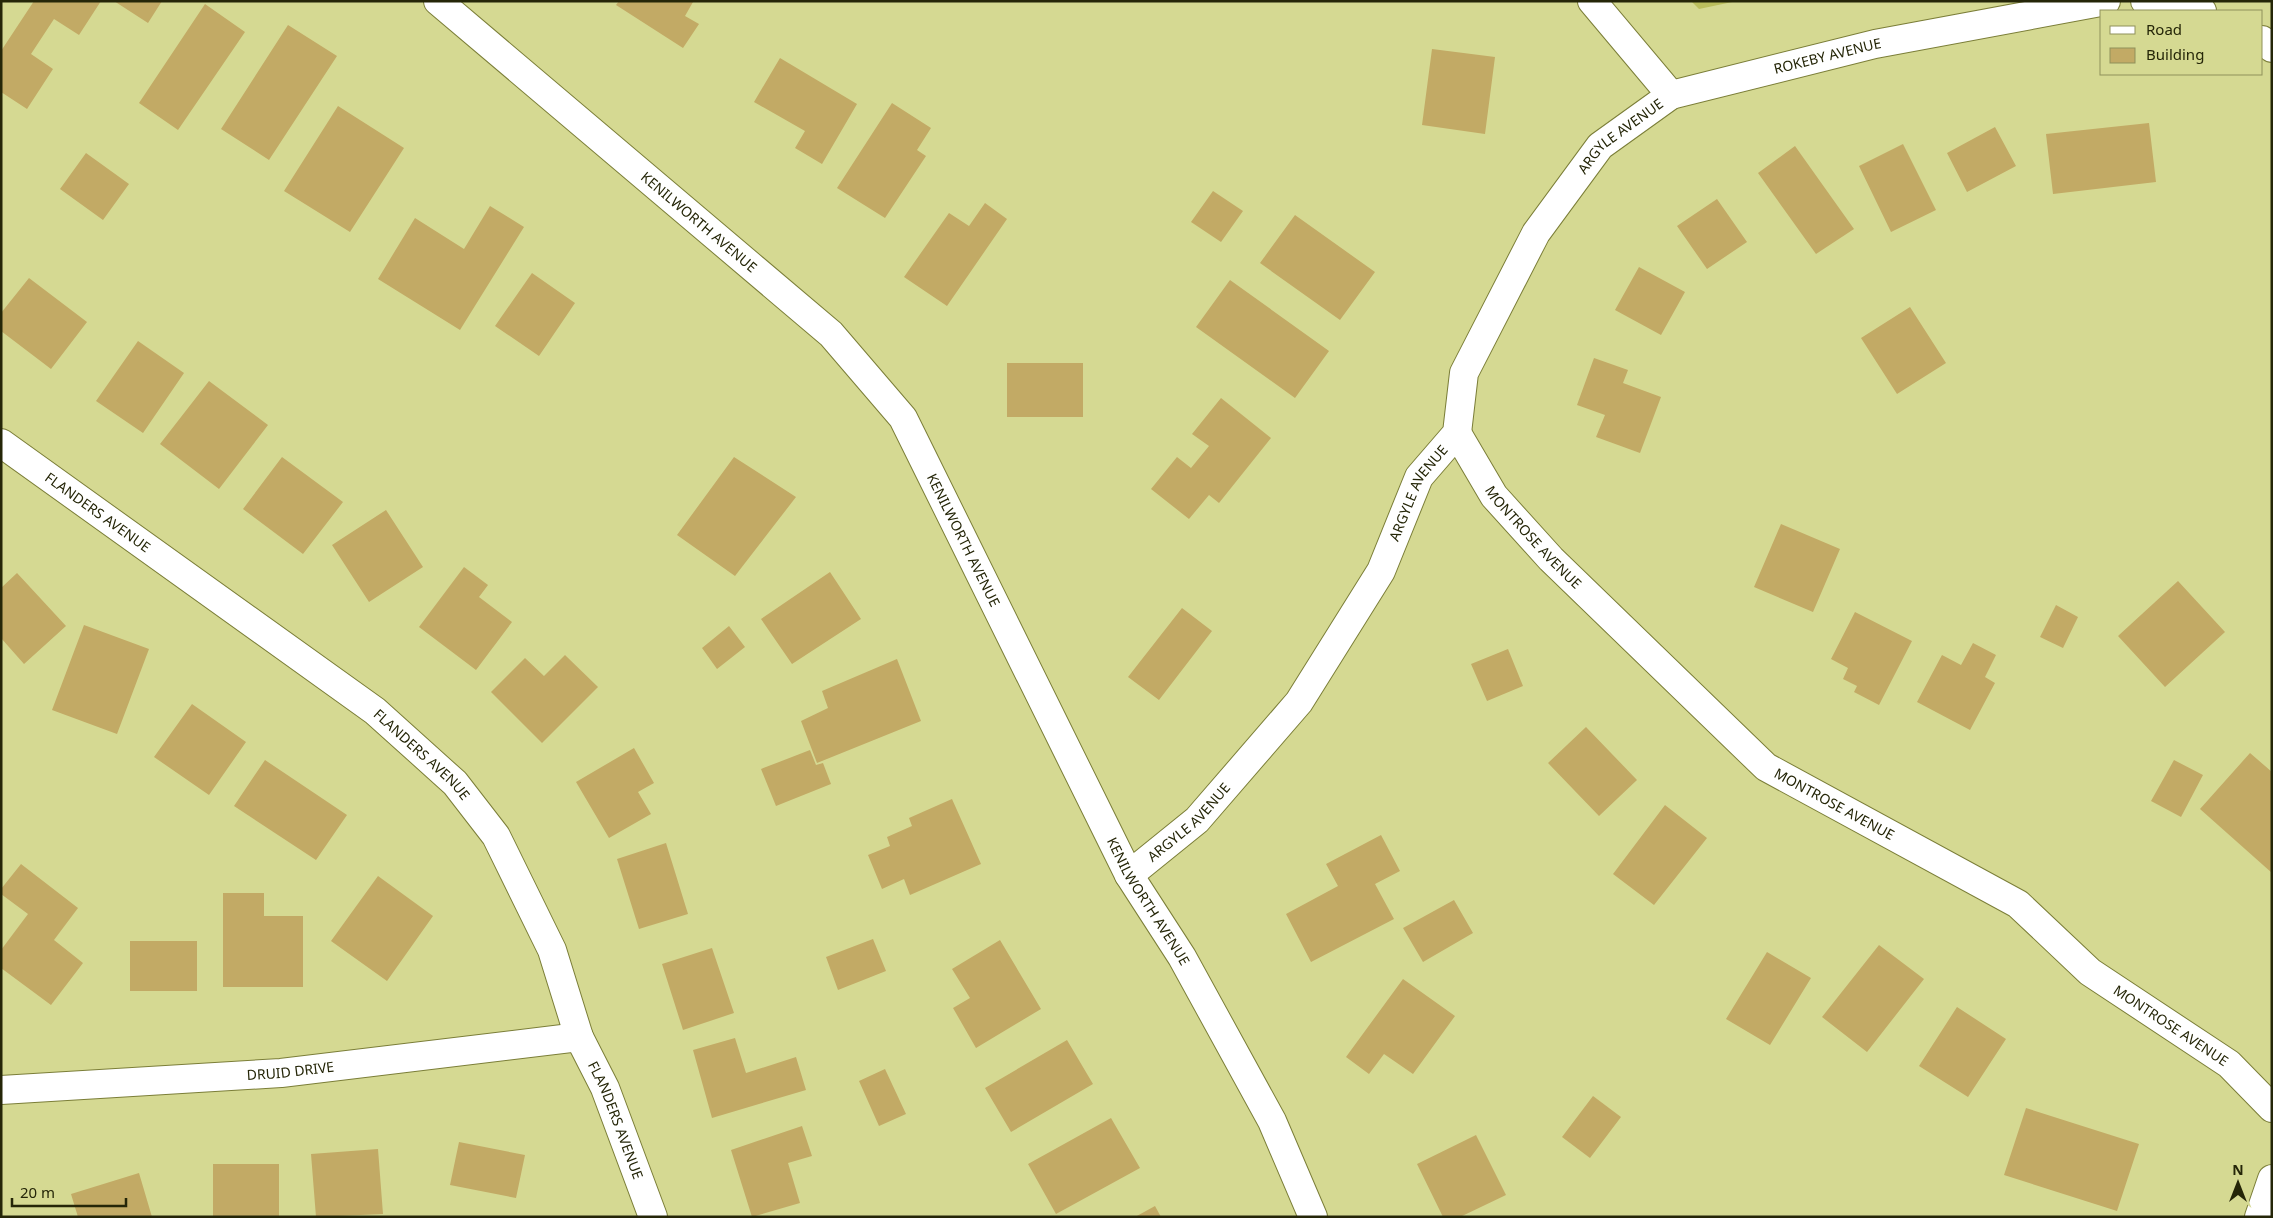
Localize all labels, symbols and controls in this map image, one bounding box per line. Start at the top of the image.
legend [2100,10,2263,75]
text: Road [2146,19,2182,39]
street label: ROKEBY AVENUE [1772,33,1883,78]
text: Building [2146,44,2204,64]
street label: ARGYLE AVENUE [1573,94,1667,177]
street label: KENILWORTH AVENUE [637,167,761,276]
street label: ARGYLE AVENUE [1384,441,1452,544]
street label: FLANDERS AVENUE [41,468,155,556]
street label: KENILWORTH AVENUE [923,470,1005,610]
street label: MONTROSE AVENUE [1481,482,1586,593]
street label: FLANDERS AVENUE [370,704,475,804]
street label: MONTROSE AVENUE [1771,763,1898,844]
street label: ARGYLE AVENUE [1143,778,1234,866]
street label: KENILWORTH AVENUE [1103,834,1195,968]
street label: MONTROSE AVENUE [2110,980,2232,1070]
street label: DRUID DRIVE [246,1057,335,1084]
street label: FLANDERS AVENUE [584,1058,648,1182]
north arrow [2213,1158,2263,1208]
text: N [2232,1160,2244,1179]
scale bar [12,1176,126,1208]
text: 20 m [20,1182,55,1202]

